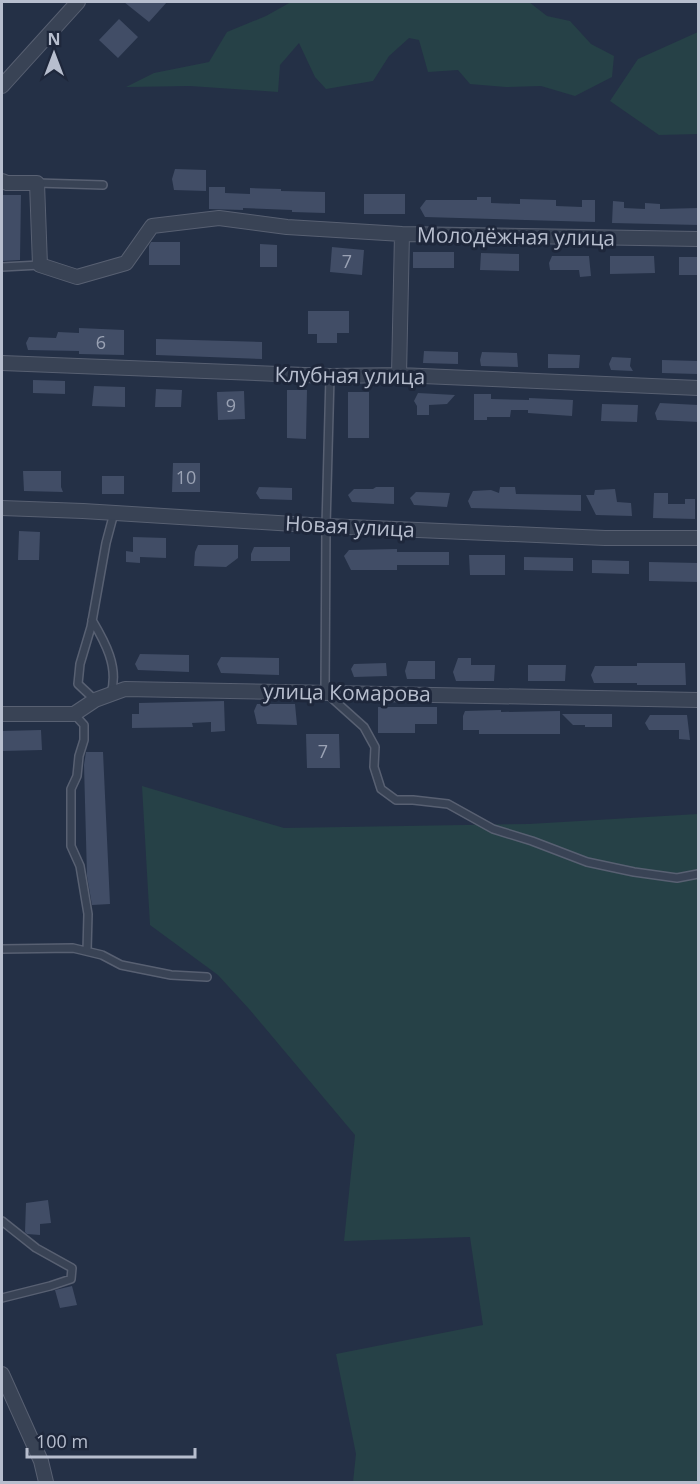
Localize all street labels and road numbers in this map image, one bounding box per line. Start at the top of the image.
street label: Молодёжная улица [417,220,615,252]
street label: Клубная улица [274,360,426,390]
street label: Новая улица [285,509,415,543]
street label: улица Комарова [263,677,431,707]

